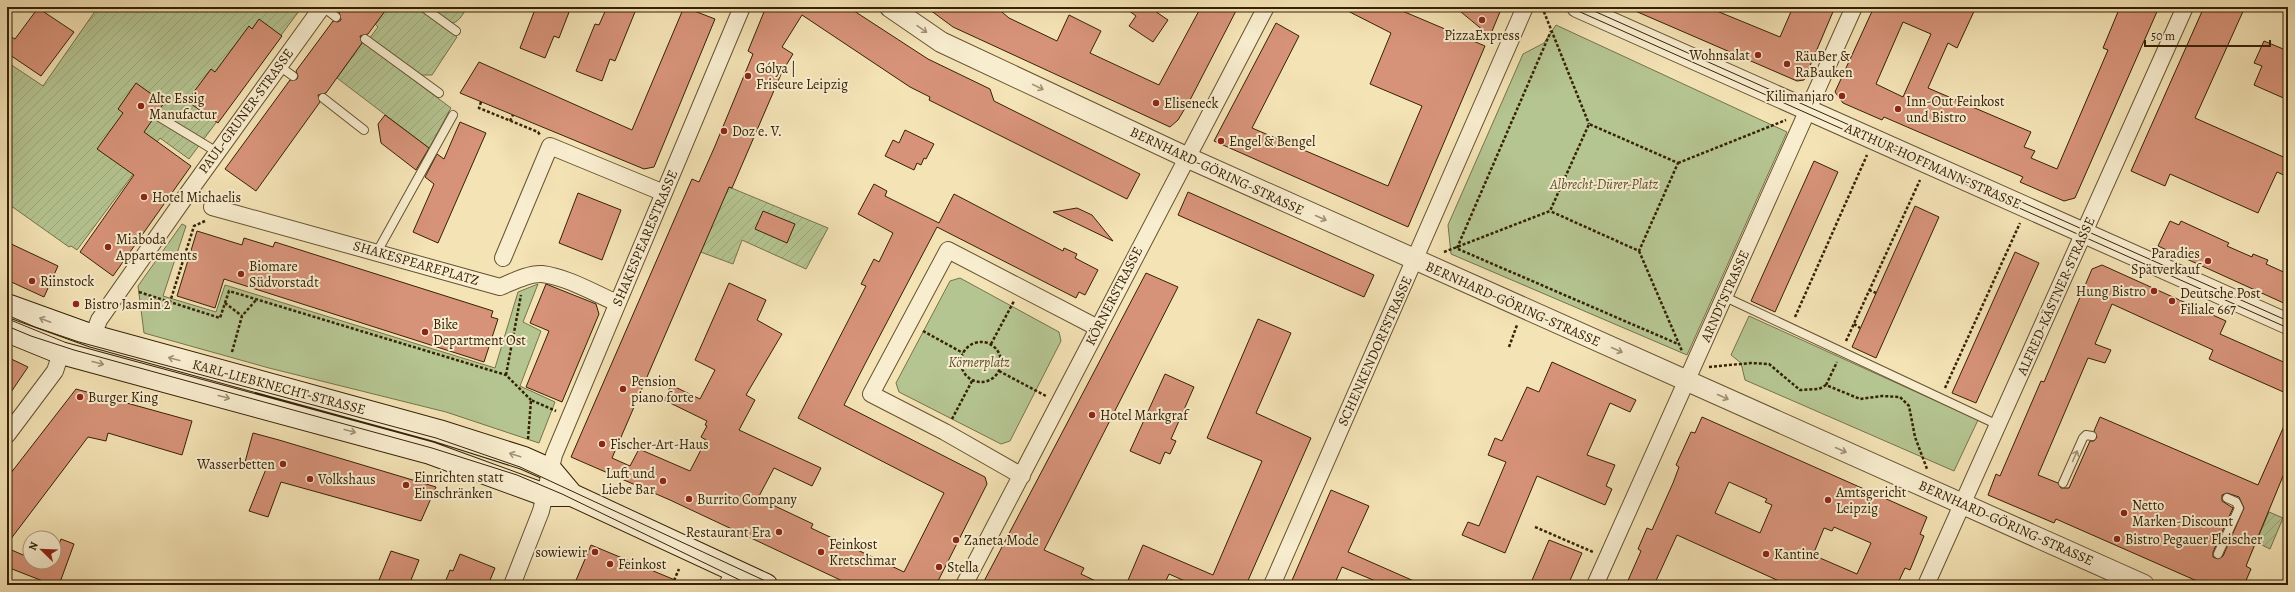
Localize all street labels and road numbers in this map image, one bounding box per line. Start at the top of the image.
street label: PAUL-GRUNER-STRASSE [194,44,298,178]
street label: ARTHUR-HOFFMANN-STRASSE [1841,118,2024,214]
street label: BERNHARD-GÖRING-STRASSE [1127,122,1307,220]
street label: SHAKESPEARESTRASSE [608,167,682,309]
street label: ALFRED-KÄSTNER-STRASSE [2012,214,2100,379]
street label: SHAKESPEAREPLATZ [351,236,481,290]
street label: KÖRNERSTRASSE [1081,243,1147,349]
street label: ARNDTSTRASSE [1696,247,1754,346]
street label: BERNHARD-GÖRING-STRASSE [1422,257,1604,351]
street label: SCHENKENDORFSTRASSE [1333,273,1417,429]
street label: KARL-LIEBKNECHT-STRASSE [190,355,368,419]
street label: BERNHARD-GÖRING-STRASSE [1915,476,2097,570]

